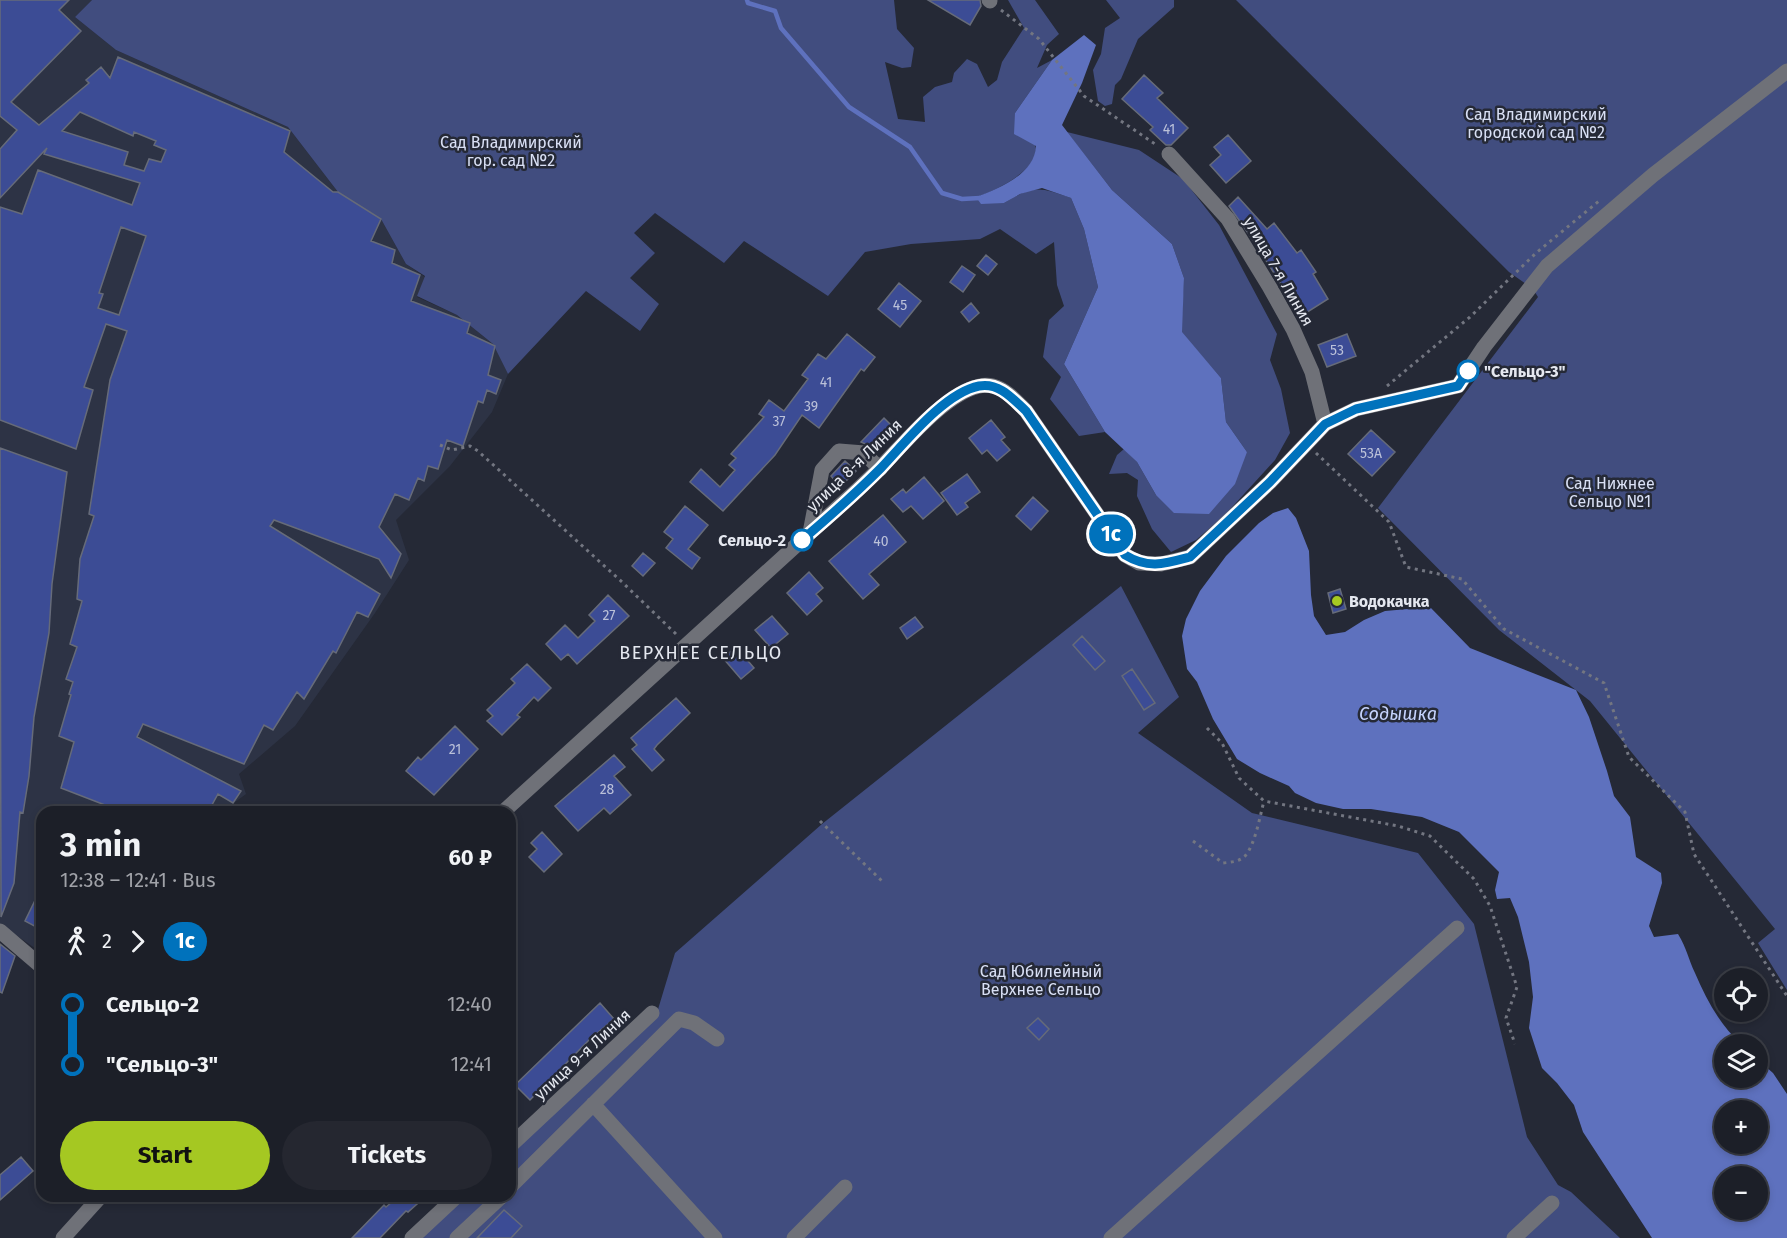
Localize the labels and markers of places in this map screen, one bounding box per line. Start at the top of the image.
marker: "Сельцо-3" [1457,360,1479,382]
place label: "Сельцо-3" [1484,362,1566,381]
marker: Сельцо-2 [791,529,813,551]
place label: Сельцо-2 [718,531,786,550]
place label: Водокачка [1349,592,1430,611]
marker: Водокачка [1330,594,1344,608]

